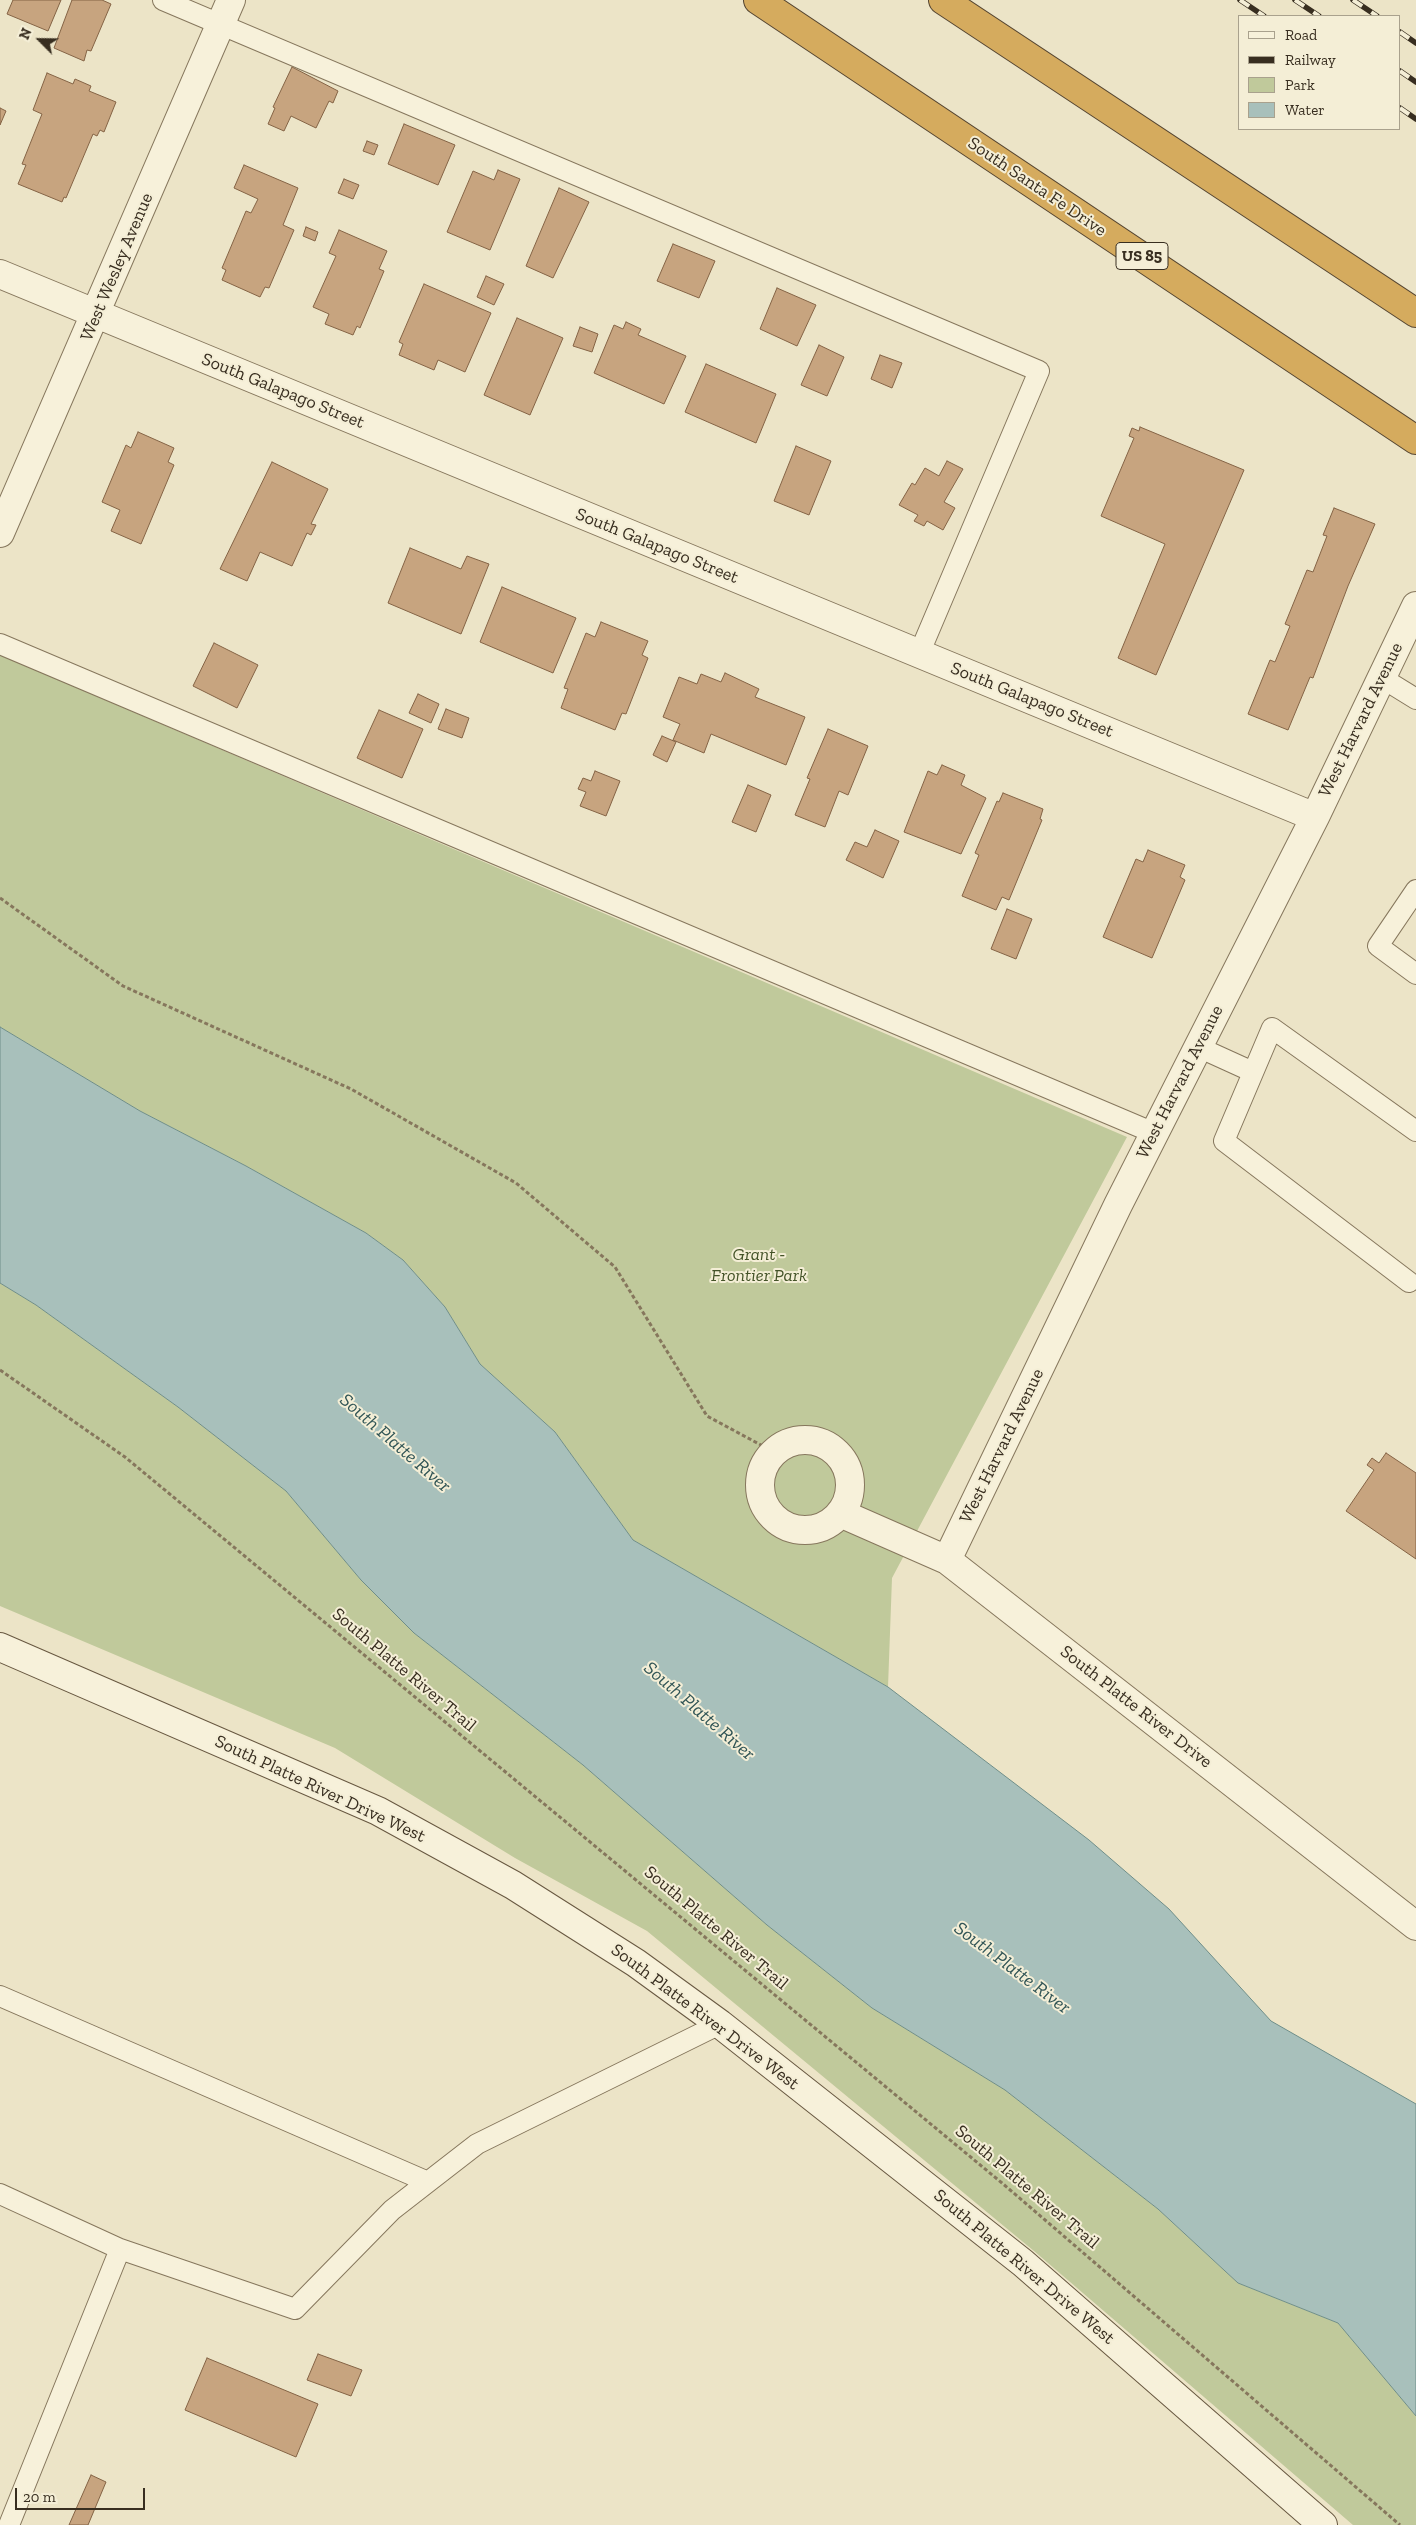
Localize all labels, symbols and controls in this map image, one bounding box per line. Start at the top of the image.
north arrow [15,15,65,65]
legend [1238,15,1401,130]
text: N [16,26,36,42]
text: Road [1285,26,1317,44]
text: Railway [1285,51,1336,69]
text: Park [1285,76,1315,94]
text: Water [1285,101,1325,119]
street label: South Santa Fe Drive [964,133,1110,241]
street label: West Wesley Avenue [76,190,158,344]
road number: US 85 [1116,242,1168,270]
street label: South Galapago Street [198,348,368,434]
street label: South Galapago Street [572,503,742,589]
street label: West Harvard Avenue [1314,639,1408,801]
street label: South Galapago Street [947,657,1117,743]
street label: West Harvard Avenue [1132,1002,1228,1162]
park label: Grant - Frontier Park [711,1244,807,1286]
street label: West Harvard Avenue [955,1365,1049,1527]
water label: South Platte River [335,1389,455,1497]
street label: South Platte River Trail [328,1603,480,1737]
street label: South Platte River Drive [1056,1641,1216,1773]
water label: South Platte River [639,1657,759,1765]
street label: South Platte River Drive West [211,1731,429,1847]
street label: South Platte River Trail [640,1861,792,1995]
water label: South Platte River [949,1917,1075,2019]
street label: South Platte River Drive West [607,1939,803,2095]
street label: South Platte River Trail [951,2120,1103,2254]
street label: South Platte River Drive West [929,2185,1119,2349]
scale bar [18,2478,148,2510]
text: 20 m [23,2488,56,2506]

